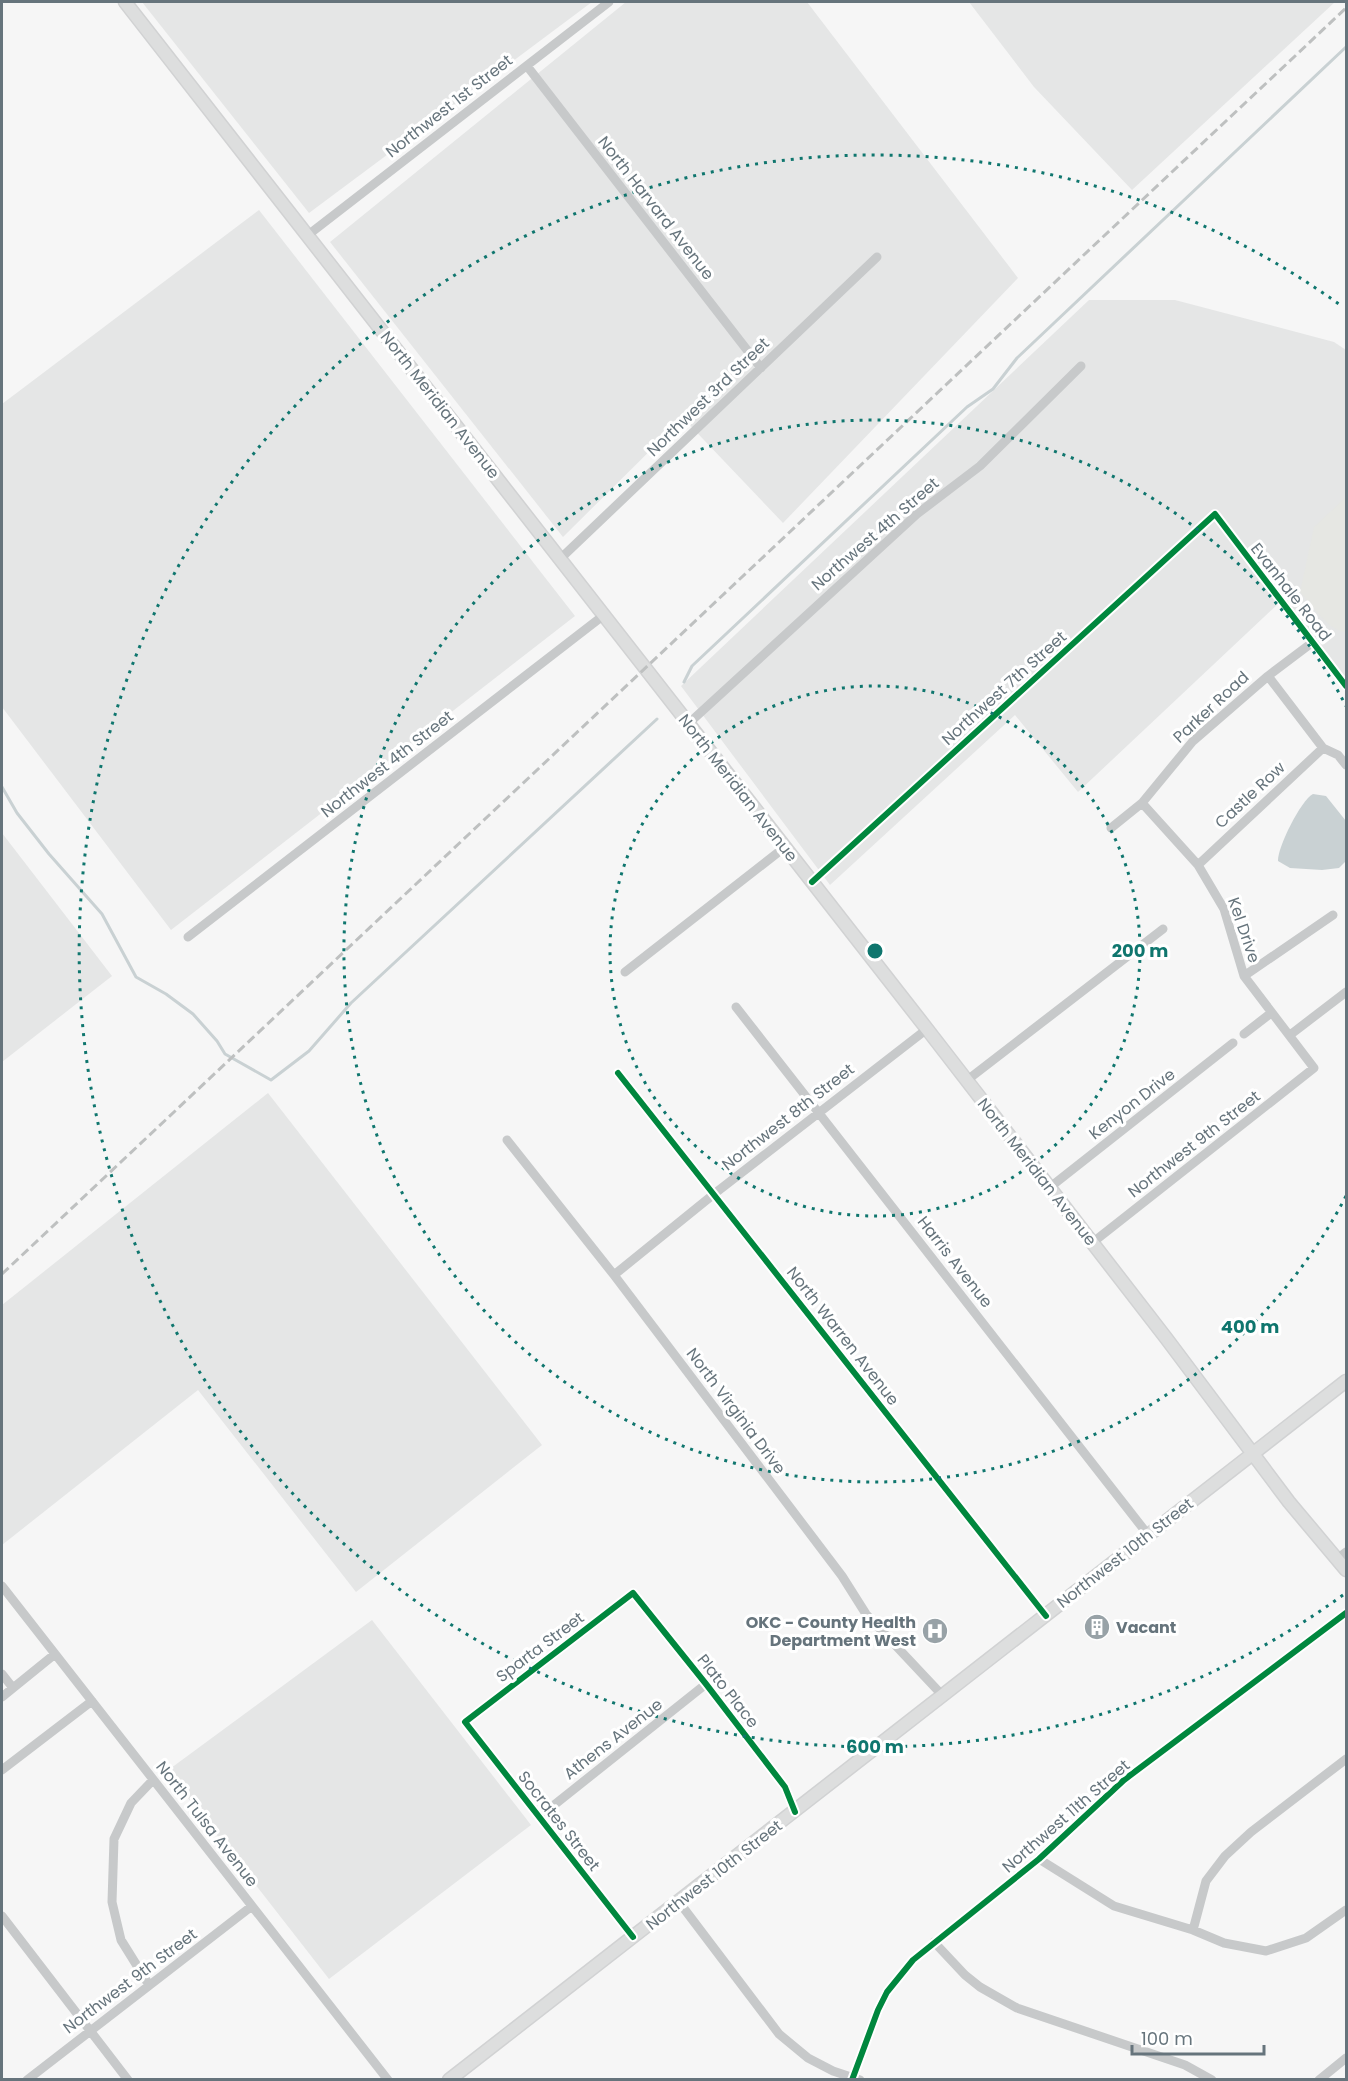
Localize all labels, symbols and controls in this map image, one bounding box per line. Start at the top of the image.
street label: Northwest 1st Street [381,49,517,163]
street label: North Harvard Avenue [593,131,719,285]
street label: North Meridian Avenue [375,326,505,484]
street label: Northwest 3rd Street [642,332,774,462]
street label: Northwest 4th Street [806,472,944,596]
street label: Evanhale Road [1245,538,1337,646]
street label: Northwest 7th Street [937,625,1072,750]
street label: Parker Road [1168,666,1254,748]
street label: Northwest 4th Street [316,705,458,823]
street label: North Meridian Avenue [673,709,803,867]
street label: Castle Row [1210,756,1290,834]
street label: Kel Drive [1222,894,1266,966]
text: 200 m [1112,938,1168,963]
centre of rings [865,941,885,961]
street label: Northwest 8th Street [717,1058,859,1176]
street label: Kenyon Drive [1084,1063,1180,1145]
street label: Northwest 9th Street [1123,1085,1265,1203]
street label: North Meridian Avenue [972,1093,1102,1251]
street label: Harris Avenue [912,1211,998,1313]
street label: North Warren Avenue [781,1262,905,1410]
text: 400 m [1221,1314,1279,1339]
street label: North Virginia Drive [681,1343,791,1479]
street label: Northwest 10th Street [1052,1492,1198,1614]
street label: Sparta Street [491,1606,589,1688]
place label: OKC - County Health Department West [746,1611,916,1652]
building icon: Vacant [1082,1612,1112,1642]
hospital icon: OKC - County Health Department West [920,1616,950,1646]
place label: Vacant [1116,1616,1176,1639]
street label: Plato Place [692,1649,764,1733]
street label: Athens Avenue [559,1693,667,1785]
text: 600 m [846,1734,904,1759]
street label: Northwest 11th Street [997,1754,1135,1878]
street label: North Tulsa Avenue [150,1756,264,1892]
street label: Socrates Street [513,1766,606,1876]
street label: Northwest 10th Street [641,1814,787,1936]
street label: Northwest 9th Street [58,1923,202,2039]
scale bar [1132,2018,1264,2056]
text: 100 m [1141,2026,1193,2051]

